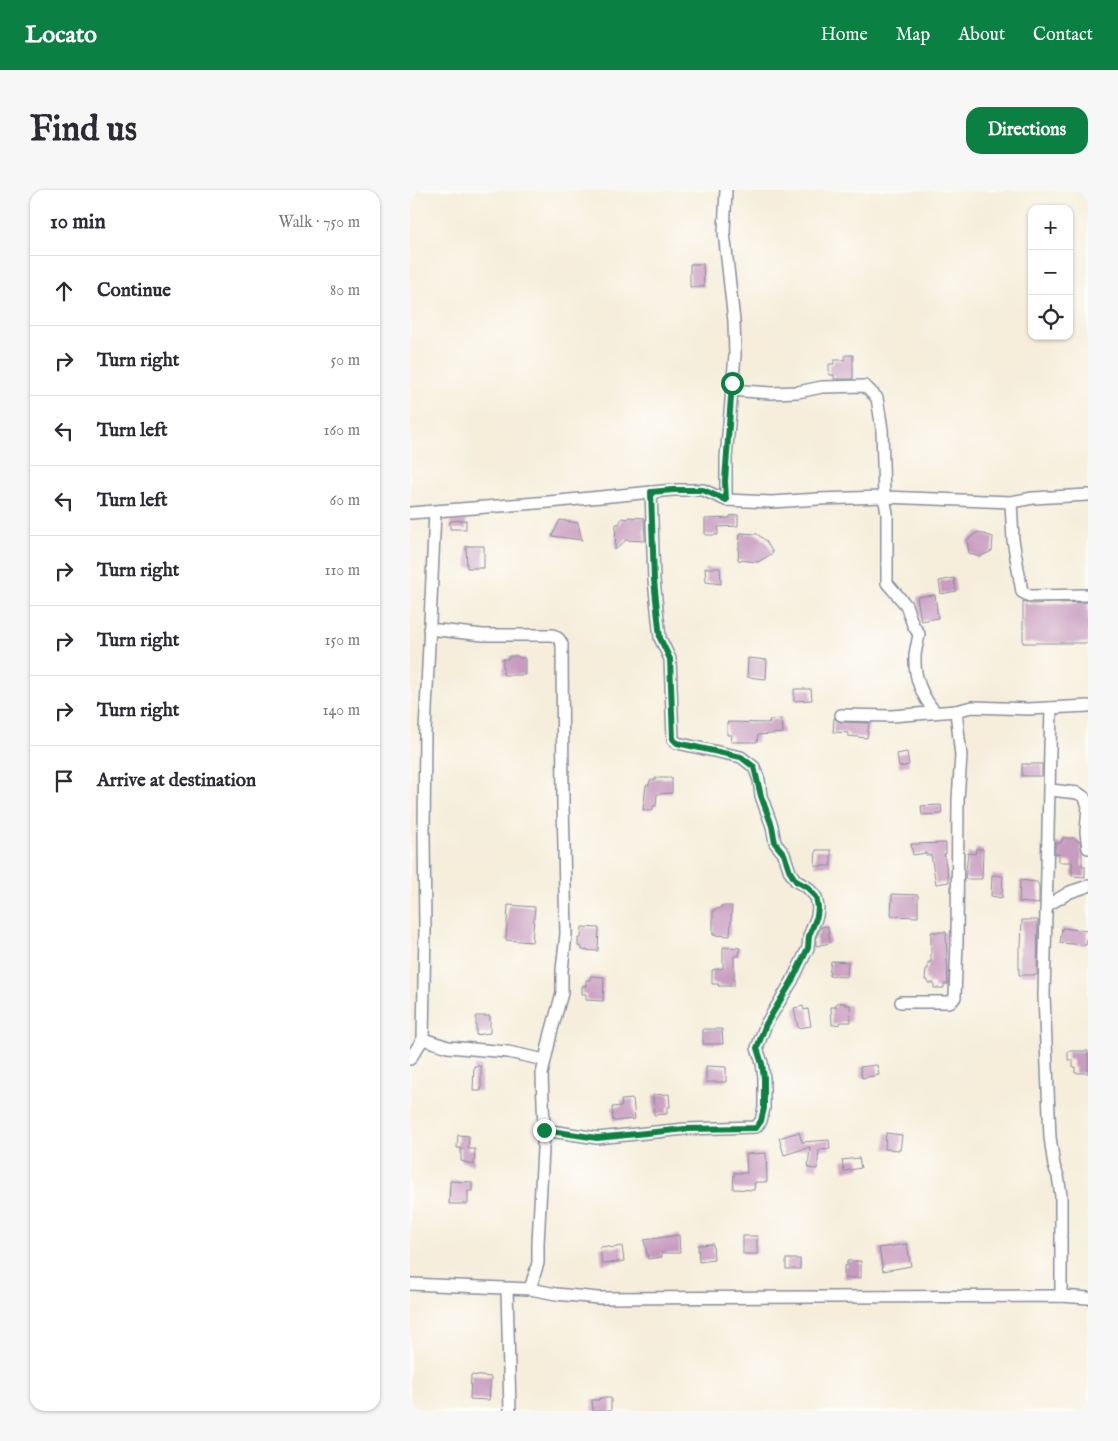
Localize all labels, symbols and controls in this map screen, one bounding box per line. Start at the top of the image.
text: Locato [25,20,97,51]
text: Home [821,24,868,47]
text: Map [896,24,930,47]
text: About [958,24,1005,47]
text: Contact [1033,24,1093,47]
button: Directions [966,107,1088,154]
text: Find us [30,108,137,153]
map controls [1028,205,1073,340]
button: + [1028,205,1073,250]
text: 10 min [50,209,106,236]
text: Walk · 750 m [278,213,360,233]
button: − [1028,250,1073,295]
icon: ahead [50,277,78,305]
text: Continue [97,279,171,303]
text: 80 m [330,281,360,301]
button: locate [1028,295,1073,340]
icon: right [50,347,78,375]
text: Turn right [97,349,179,373]
text: 50 m [331,351,360,371]
route start [721,372,744,395]
icon: left [50,417,78,445]
text: Turn left [97,419,168,443]
text: 160 m [324,421,360,441]
icon: left [50,487,78,515]
text: Turn left [97,489,168,513]
text: 60 m [330,491,360,511]
icon: right [50,557,78,585]
text: Turn right [97,559,179,583]
text: 110 m [324,561,360,581]
icon: right [50,627,78,655]
text: Turn right [97,629,179,653]
text: 150 m [325,631,360,651]
icon: right [50,697,78,725]
text: Turn right [97,699,179,723]
text: 140 m [322,701,360,721]
icon: arrive [50,767,78,795]
text: Arrive at destination [97,769,256,793]
route end [533,1119,556,1142]

